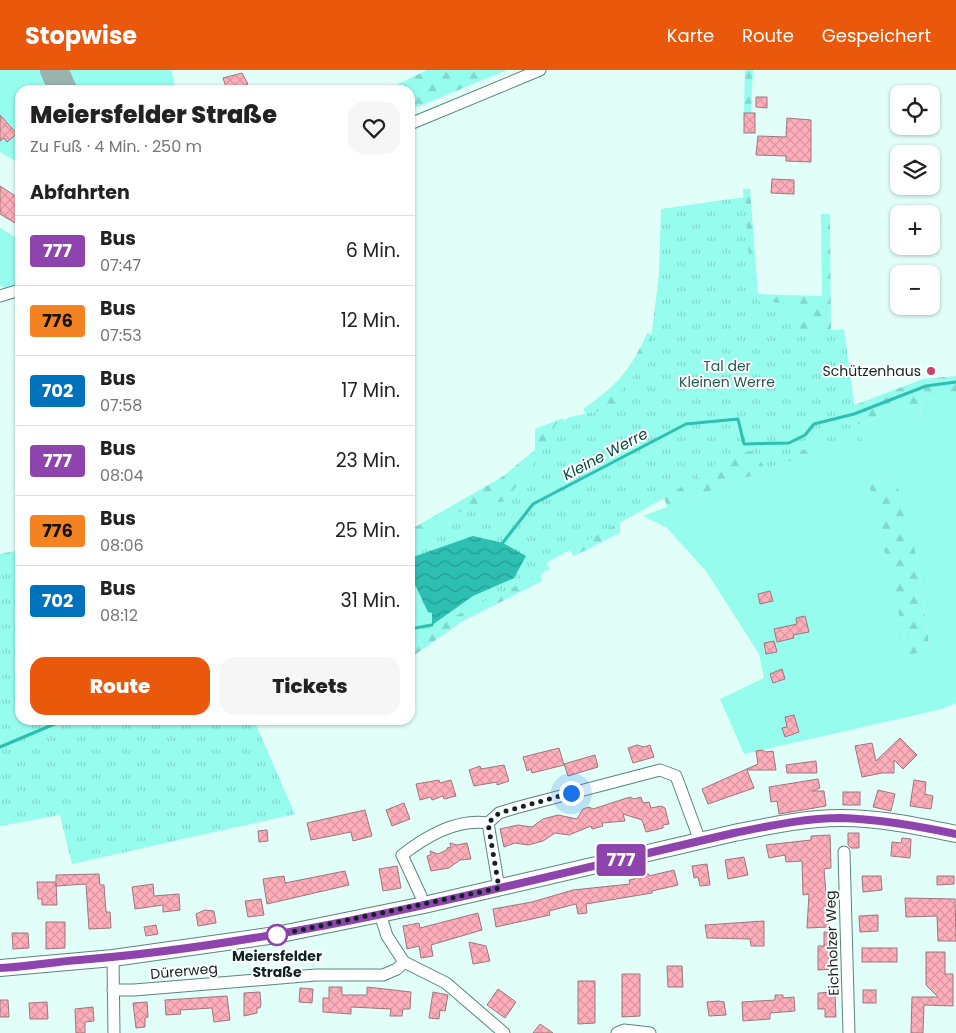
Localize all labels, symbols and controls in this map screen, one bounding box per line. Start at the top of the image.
text: Stopwise [25,19,137,52]
text: Karte [667,23,714,48]
text: Route [742,23,794,48]
text: Gespeichert [822,23,931,48]
map controls [890,85,940,315]
button: locate [890,85,940,135]
text: Meiersfelder Straße [30,98,277,131]
button: heart [348,102,400,154]
text: Zu Fuß · 4 Min. · 250 m [30,135,202,158]
button: layers [890,145,940,195]
text: Abfahrten [30,179,130,206]
button: + [890,205,940,255]
text: Bus [100,225,136,252]
text: 6 Min. [346,237,400,264]
text: 777 [43,238,72,263]
text: 07:47 [100,254,141,277]
button: − [890,265,940,315]
text: Bus [100,295,136,322]
text: 12 Min. [341,307,400,334]
text: 776 [42,308,73,333]
text: 07:53 [100,324,142,347]
park label: Tal der Kleinen Werre [679,356,775,392]
place label: Schützenhaus [823,361,921,381]
text: Bus [100,365,136,392]
marker: Schützenhaus [925,365,937,377]
text: 17 Min. [341,377,400,404]
text: 702 [42,378,73,403]
text: 07:58 [100,394,142,417]
water label: Kleine Werre [559,423,651,485]
text: Bus [100,435,136,462]
text: 23 Min. [336,447,400,474]
text: 777 [43,448,72,473]
text: 08:04 [100,464,144,487]
text: Bus [100,505,136,532]
text: 25 Min. [335,517,400,544]
text: 776 [42,518,73,543]
text: 08:06 [100,534,144,557]
text: Bus [100,575,136,602]
text: 31 Min. [340,587,400,614]
text: 702 [42,588,73,613]
text: 08:12 [100,604,138,627]
button: Route [30,657,210,715]
button: Tickets [220,657,400,715]
your location [559,781,584,806]
line badge: 777 [592,844,650,876]
text: 777 [607,847,635,872]
street label: Eichholzer Weg [820,890,844,996]
marker: Meiersfelder Straße [266,924,288,946]
place label: Meiersfelder Straße [232,946,322,982]
street label: Dürerweg [149,958,219,984]

